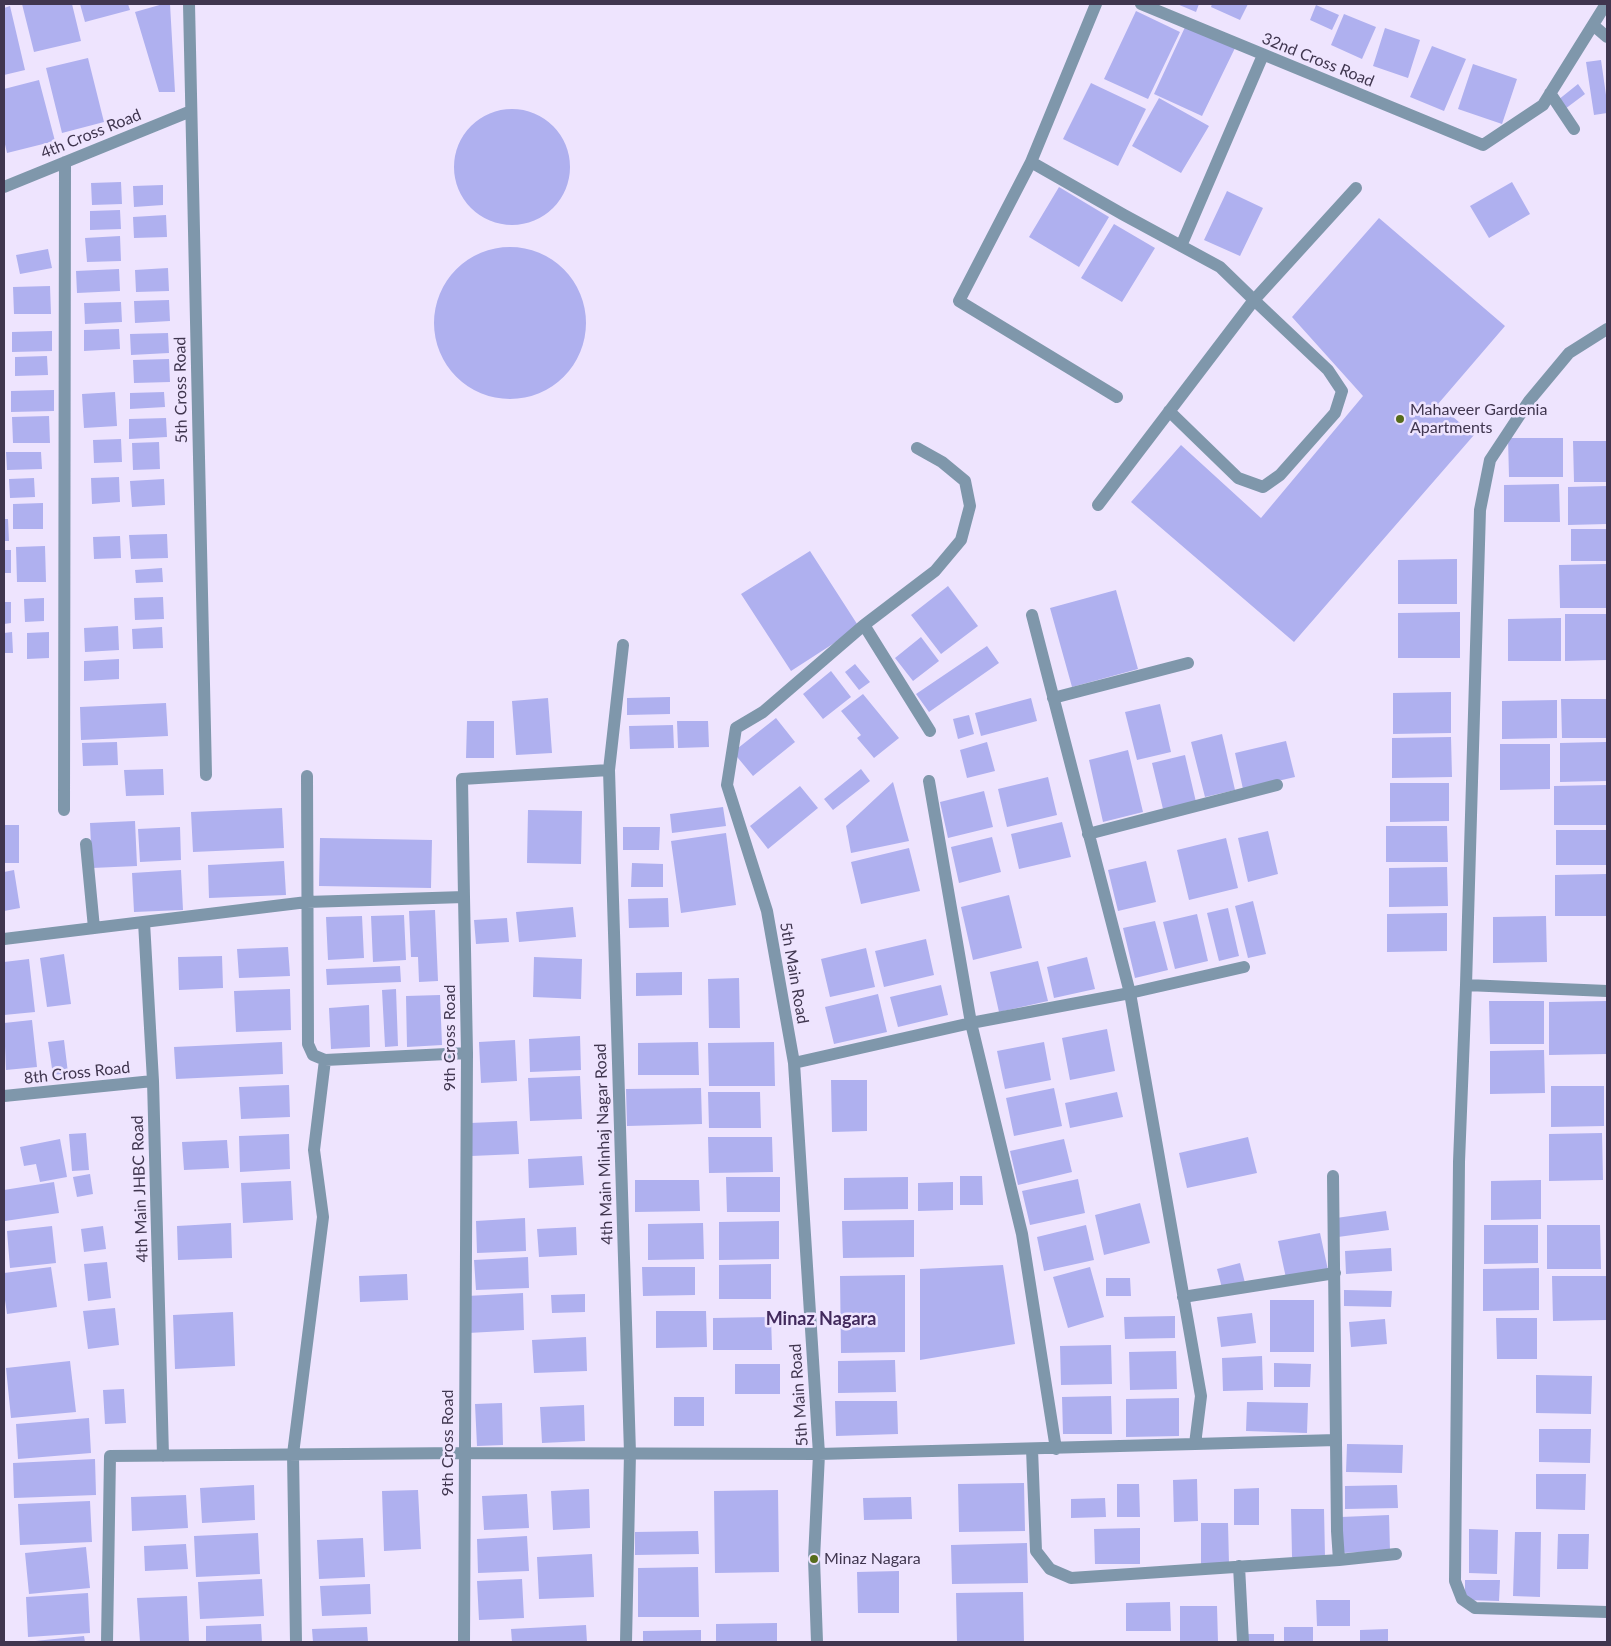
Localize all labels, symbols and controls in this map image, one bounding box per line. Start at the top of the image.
street label: 32nd Cross Road [1259,29,1377,91]
street label: 4th Cross Road [38,105,144,163]
street label: 5th Cross Road [170,336,192,444]
place label: Mahaveer Gardenia Apartments [1410,400,1547,438]
marker: Mahaveer Gardenia Apartments [1394,413,1406,425]
street label: 5th Main Road [776,921,812,1025]
street label: 9th Cross Road [440,985,460,1091]
street label: 4th Main Minhaj Nagar Road [591,1043,617,1245]
street label: 8th Cross Road [23,1058,131,1088]
street label: 4th Main JHBC Road [128,1115,152,1263]
district label: Minaz Nagara [766,1308,876,1330]
street label: 5th Main Road [786,1343,812,1447]
street label: 9th Cross Road [438,1390,458,1496]
place label: Minaz Nagara [824,1549,921,1569]
marker: Minaz Nagara [808,1553,820,1565]

